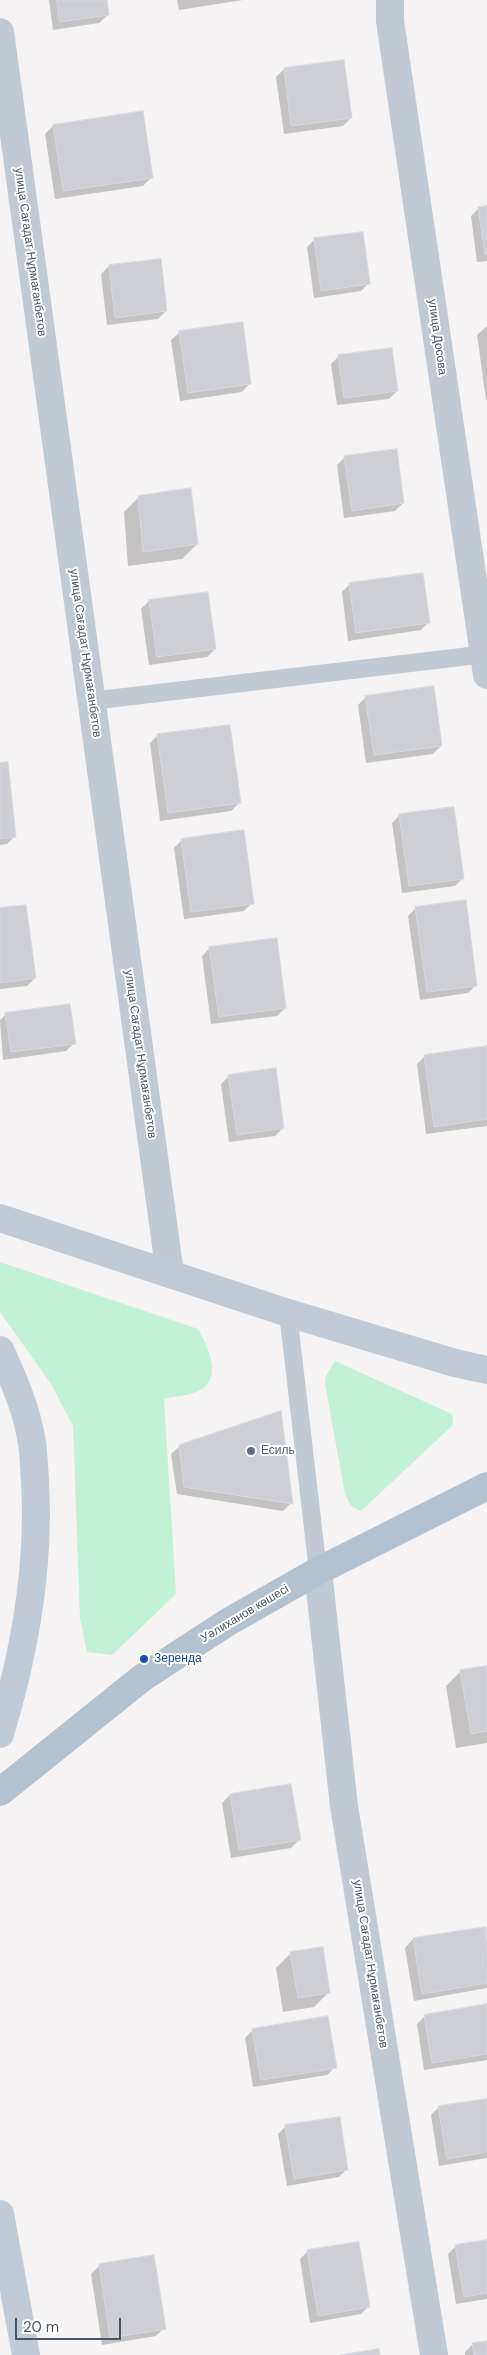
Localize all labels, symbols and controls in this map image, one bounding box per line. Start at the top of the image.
street label: улица Сағадат Нұрмағанбетов [11,167,49,337]
street label: улица Досова [425,298,449,376]
street label: улица Сағадат Нұрмағанбетов [66,568,104,738]
street label: улица Сағадат Нұрмағанбетов [121,969,159,1139]
place label: Есиль [261,1444,295,1458]
marker: Есиль [245,1445,257,1457]
street label: Уәлиханов көшесі [198,1582,292,1646]
place label: Зеренда [154,1652,202,1666]
marker: Зеренда [138,1653,150,1665]
street label: улица Сағадат Нұрмағанбетов [350,1879,390,2049]
scale bar [18,2308,124,2340]
text: 20 m [23,2317,59,2337]

